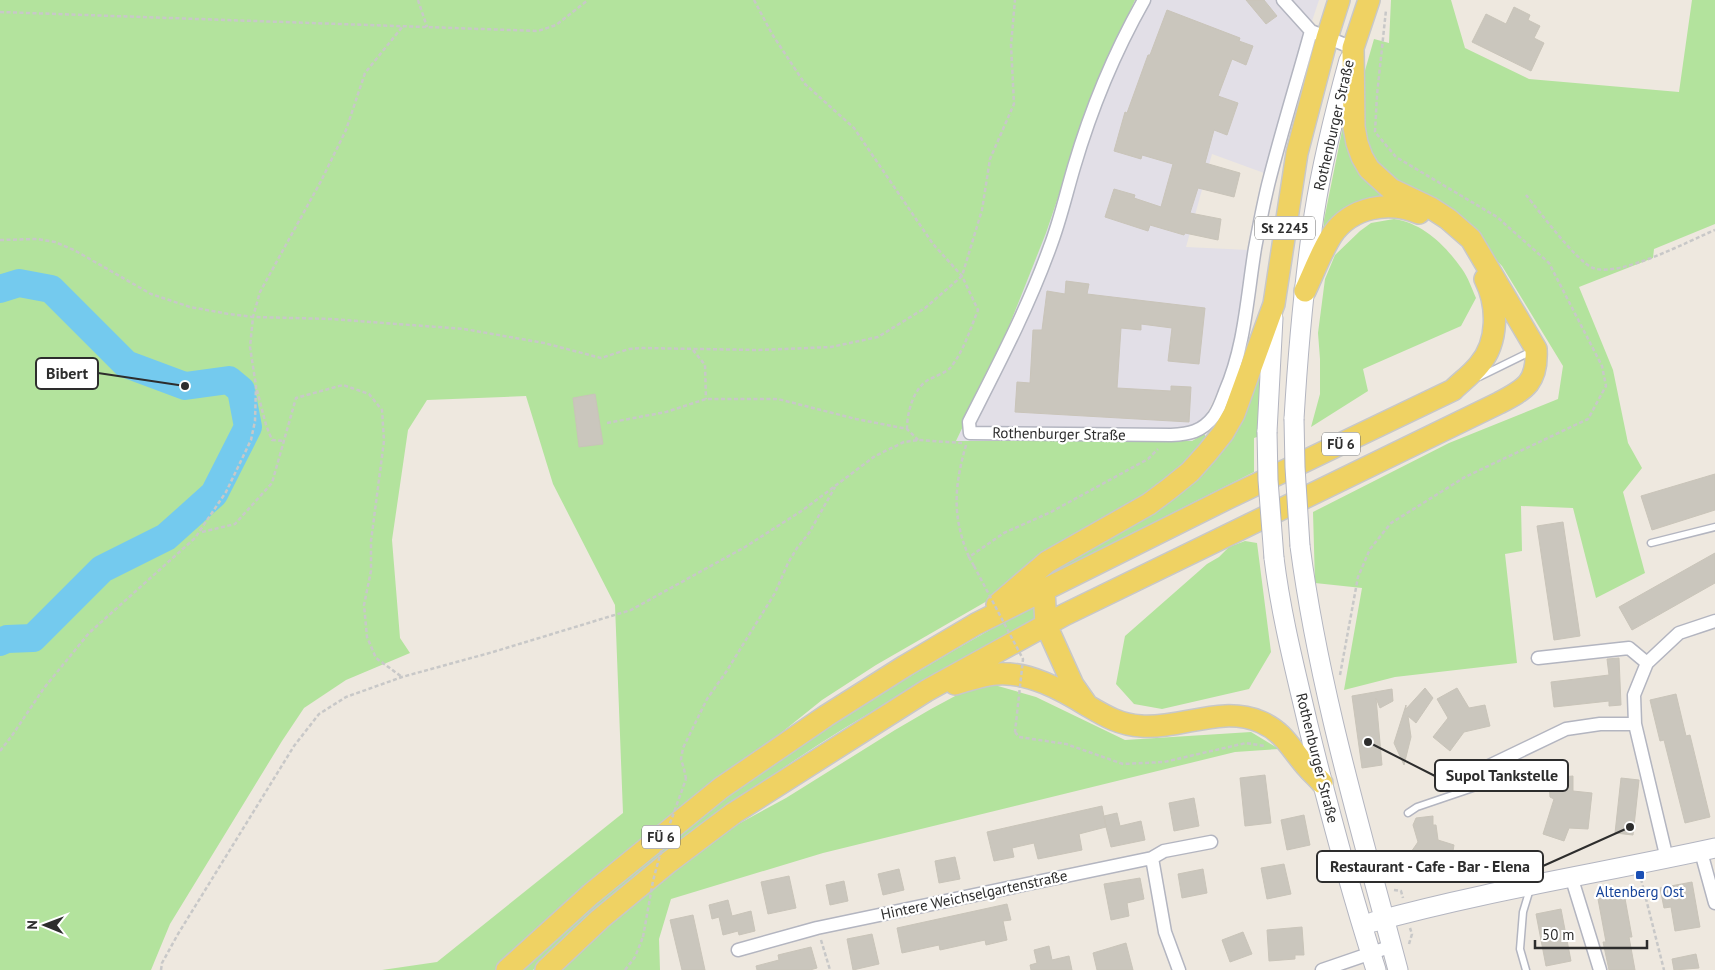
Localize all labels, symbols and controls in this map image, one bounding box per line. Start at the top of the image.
street label: Rothenburger Straße [1309,58,1358,192]
road number: St 2245 [1255,217,1315,240]
callout: Bibert [36,358,98,389]
text: Bibert [46,363,88,383]
street label: Rothenburger Straße [992,423,1126,444]
road number: FÜ 6 [1322,432,1360,456]
street label: Rothenburger Straße [1292,691,1343,825]
callout: Supol Tankstelle [1435,760,1568,791]
text: Supol Tankstelle [1446,765,1558,785]
road number: FÜ 6 [642,826,680,849]
callout: Restaurant - Cafe - Bar - Elena [1317,851,1543,882]
text: Restaurant - Cafe - Bar - Elena [1330,856,1530,876]
street label: Hintere Weichselgartenstraße [879,865,1069,924]
marker: Altenberg Ost [1634,869,1646,881]
place label: Altenberg Ost [1596,882,1684,901]
north arrow [20,900,70,950]
scale bar [1535,918,1648,950]
text: N [23,920,41,930]
text: 50 m [1542,925,1575,944]

